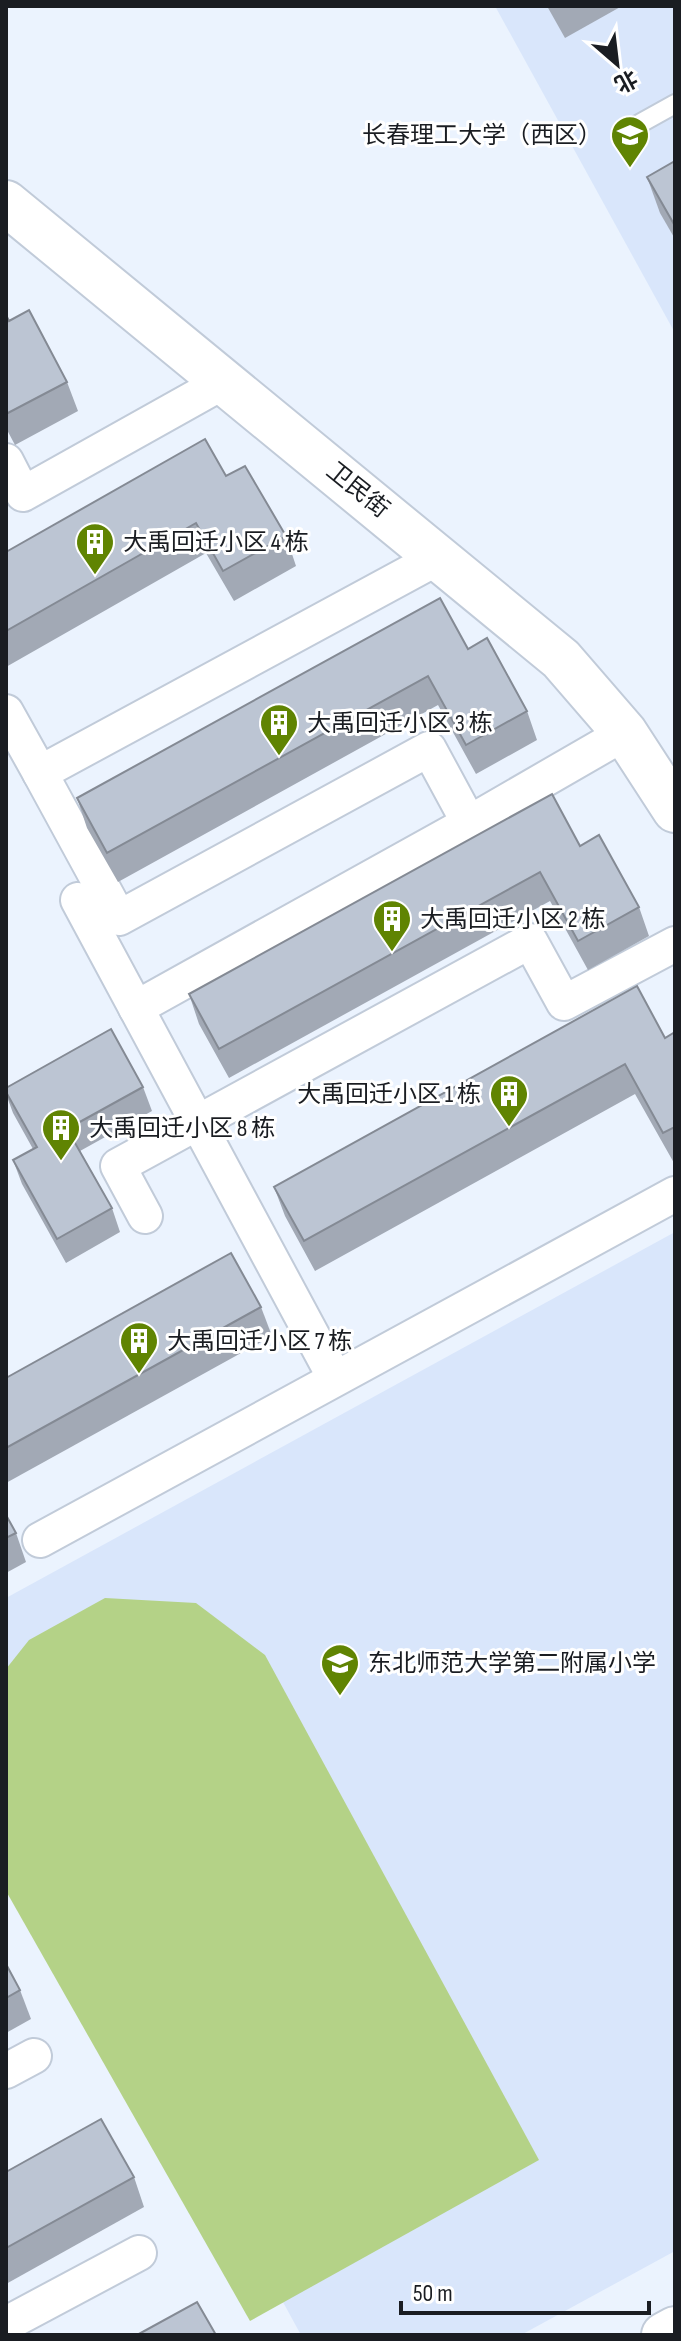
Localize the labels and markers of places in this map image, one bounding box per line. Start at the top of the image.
school or university icon: 长春理工大学（西区） [609,114,651,169]
place label: 长春理工大学（西区） [362,121,602,150]
building icon: 大禹回迁小区 4 栋 [74,521,116,576]
place label: 大禹回迁小区 4 栋 [123,528,309,557]
building icon: 大禹回迁小区 3 栋 [258,702,300,757]
place label: 大禹回迁小区 3 栋 [307,709,493,738]
building icon: 大禹回迁小区 2 栋 [371,898,413,953]
place label: 大禹回迁小区 2 栋 [420,905,606,934]
building icon: 大禹回迁小区 1 栋 [488,1073,530,1128]
place label: 大禹回迁小区 1 栋 [297,1080,481,1109]
building icon: 大禹回迁小区 8 栋 [40,1107,82,1162]
place label: 大禹回迁小区 8 栋 [89,1114,275,1143]
building icon: 大禹回迁小区 7 栋 [118,1320,160,1375]
place label: 大禹回迁小区 7 栋 [167,1327,352,1356]
school or university icon: 东北师范大学第二附属小学 [319,1642,361,1697]
place label: 东北师范大学第二附属小学 [368,1649,656,1678]

